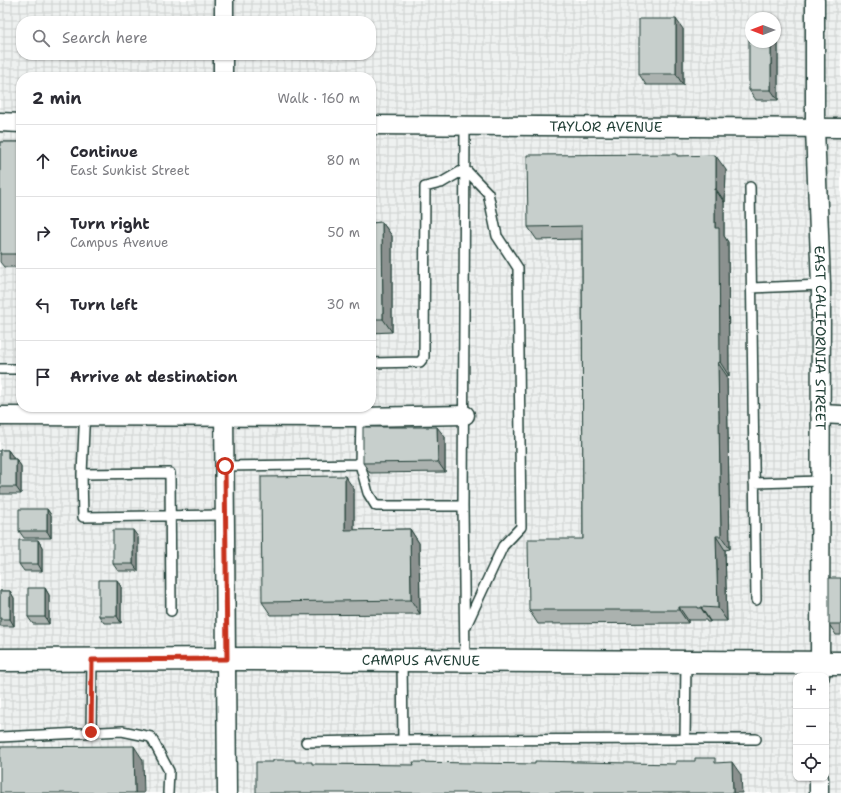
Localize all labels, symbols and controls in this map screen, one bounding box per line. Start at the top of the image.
north arrow [745,12,781,48]
search box [16,16,376,60]
icon: search [30,27,52,49]
text: Search here [62,28,148,48]
text: 2 min [32,87,82,109]
text: Walk · 160 m [278,90,360,107]
street label: TAYLOR AVENUE [549,117,663,136]
text: Continue [70,142,138,162]
icon: ahead [32,150,54,172]
text: 80 m [326,152,360,169]
text: East Sunkist Street [70,162,190,179]
text: Turn right [70,214,150,234]
icon: right [32,222,54,244]
text: 50 m [327,224,360,241]
text: Campus Avenue [70,234,168,251]
street label: EAST CALIFORNIA STREET [811,245,830,431]
icon: left [32,294,54,316]
text: Turn left [70,295,138,315]
text: 30 m [326,296,360,313]
icon: arrive [32,366,54,388]
text: Arrive at destination [70,367,238,387]
route start [216,457,234,475]
street label: CAMPUS AVENUE [362,651,480,670]
map controls [793,673,829,781]
button: + [793,673,829,709]
button: − [793,709,829,745]
route end [82,723,100,741]
button: locate [793,745,829,781]

